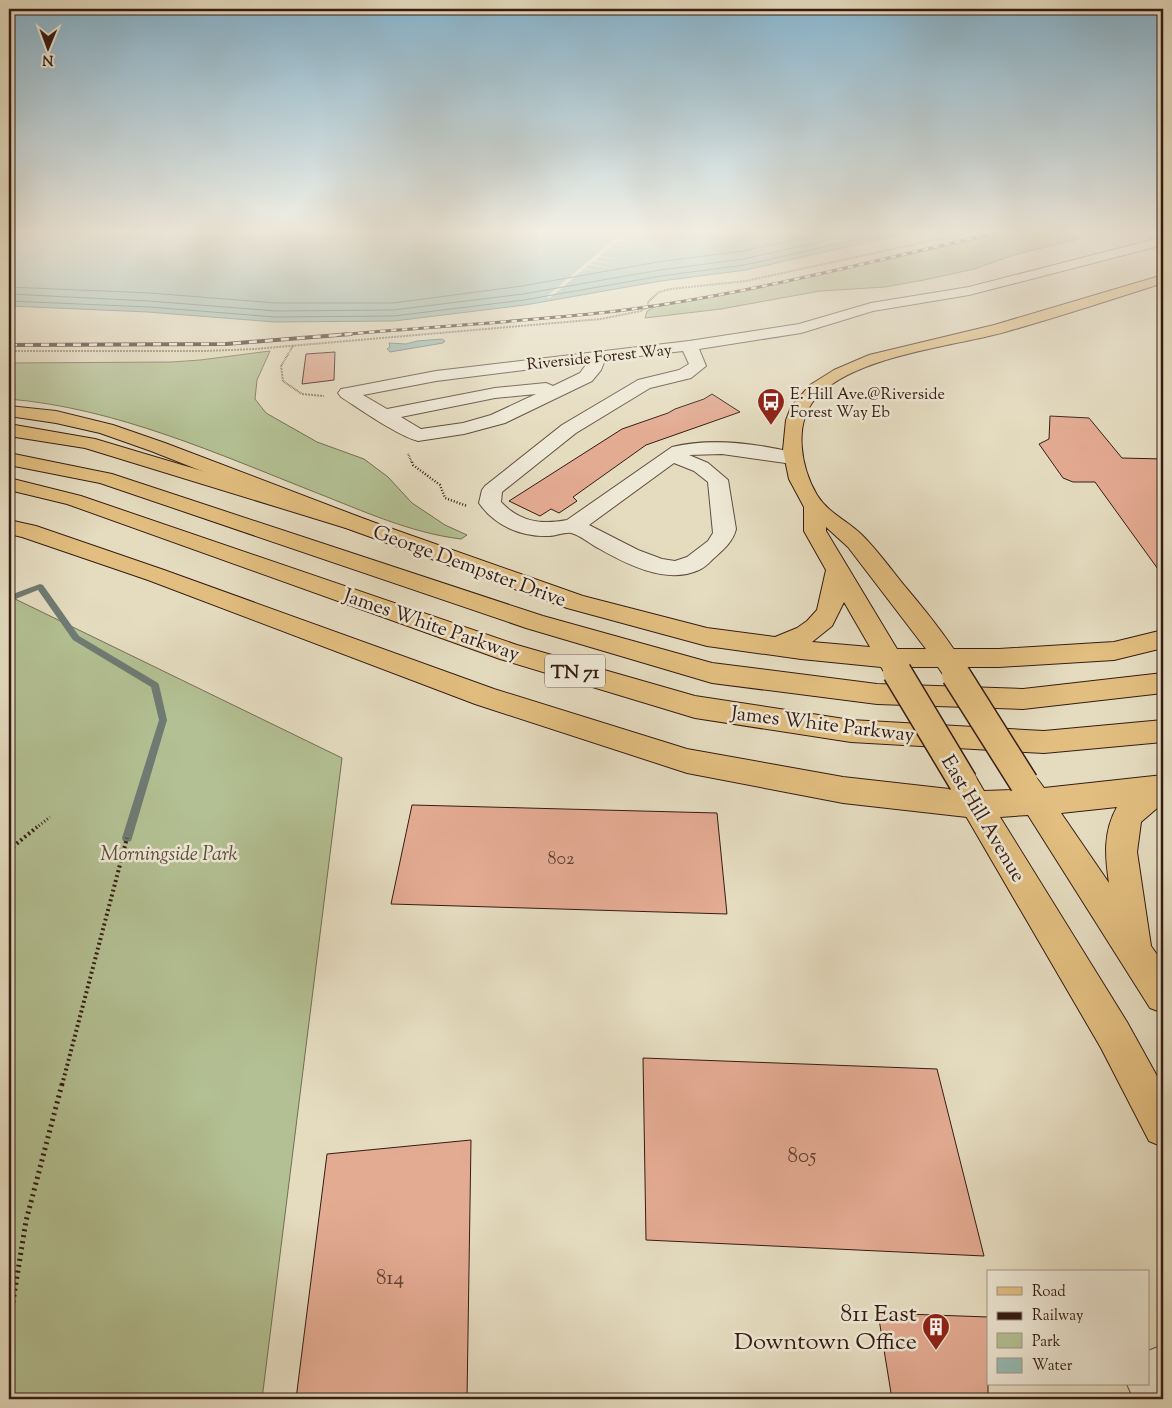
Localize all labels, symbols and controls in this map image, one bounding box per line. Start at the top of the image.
north arrow [22,22,72,72]
text: N [42,49,54,69]
street label: Riverside Forest Way [526,339,673,378]
place label: E. Hill Ave.@Riverside Forest Way Eb [790,384,945,425]
bus stop icon: E. Hill Ave.@Riverside Forest Way Eb [756,387,786,426]
street label: George Dempster Drive [368,519,570,616]
street label: James White Parkway [338,582,523,670]
road number: TN 71 [545,654,605,688]
street label: James White Parkway [728,700,916,751]
street label: East Hill Avenue [932,750,1031,888]
park label: Morningside Park [100,841,238,870]
house number: 802 [548,847,575,873]
house number: 805 [788,1142,816,1172]
house number: 814 [376,1264,404,1294]
legend [987,1270,1150,1386]
text: Road [1032,1282,1066,1303]
place label: 811 East Downtown Office [734,1298,917,1360]
text: Railway [1032,1306,1084,1327]
building icon: 811 East Downtown Office [921,1312,951,1351]
text: Park [1032,1332,1061,1353]
text: Water [1032,1356,1073,1377]

